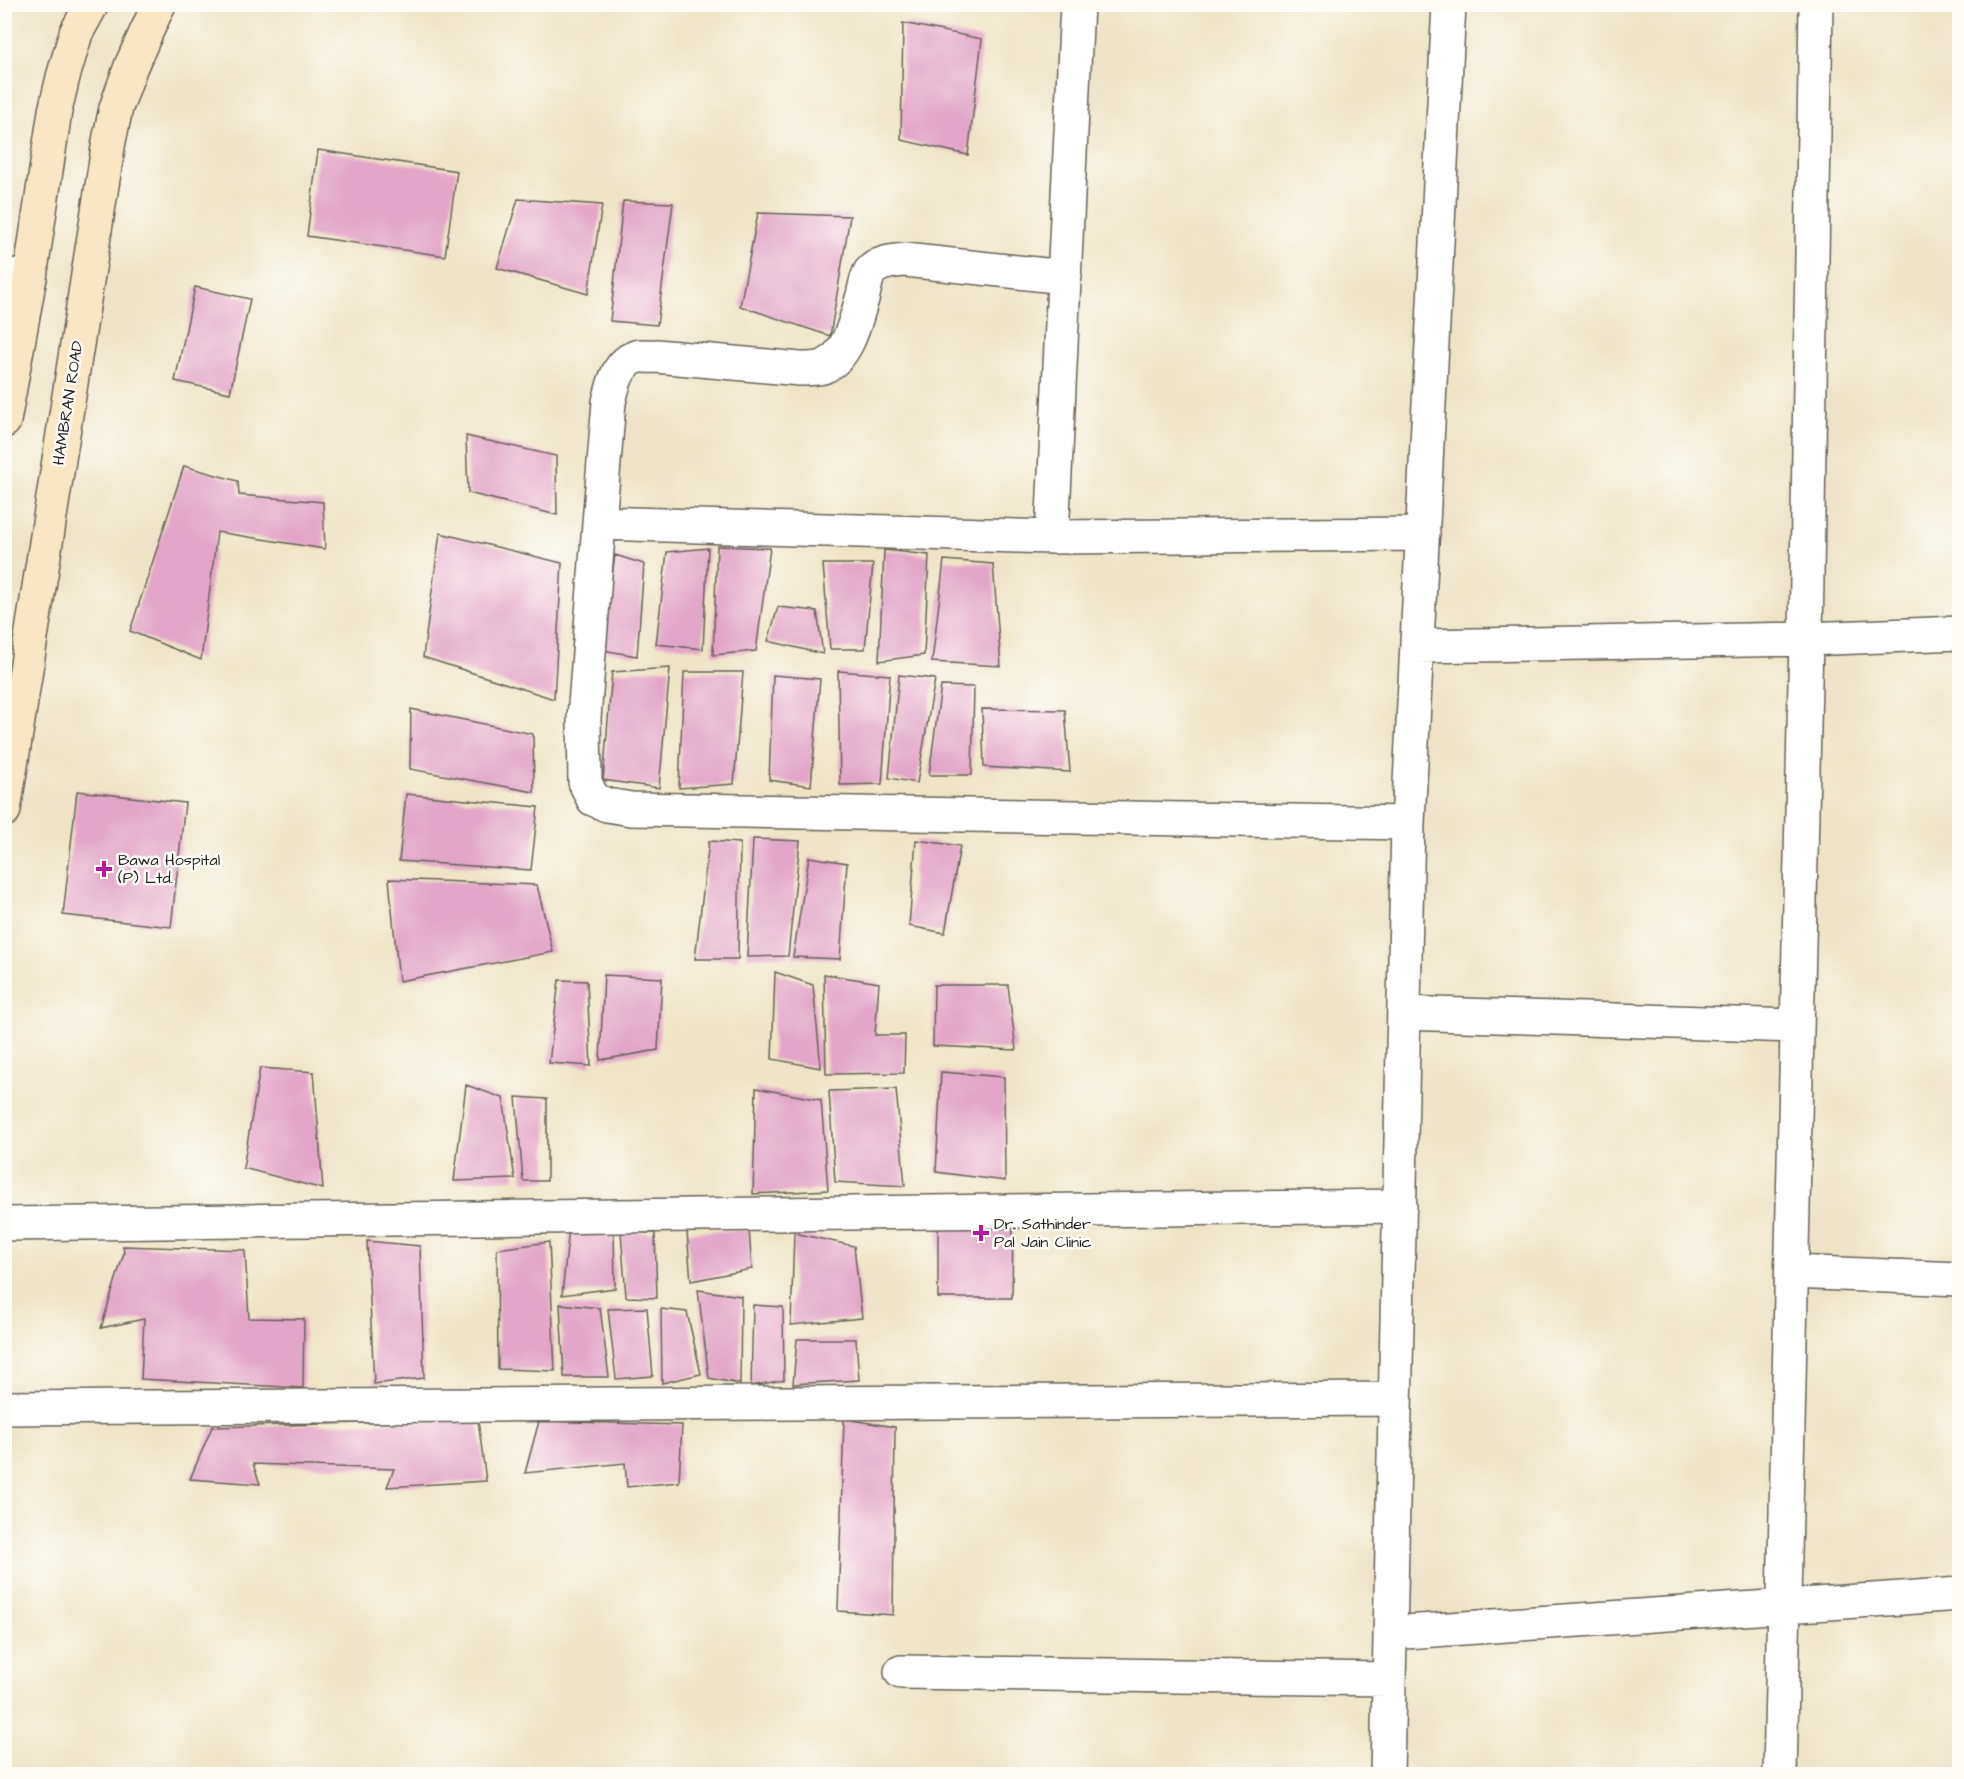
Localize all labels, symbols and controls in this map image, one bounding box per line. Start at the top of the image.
street label: HAMBRAN ROAD [47,339,89,467]
place label: Bawa Hospital (P) Ltd. [118,849,220,889]
marker: Bawa Hospital (P) Ltd. [95,860,113,878]
place label: Dr. Sathinder Pal Jain Clinic [994,1213,1092,1253]
marker: Dr. Sathinder Pal Jain Clinic [972,1224,990,1242]

